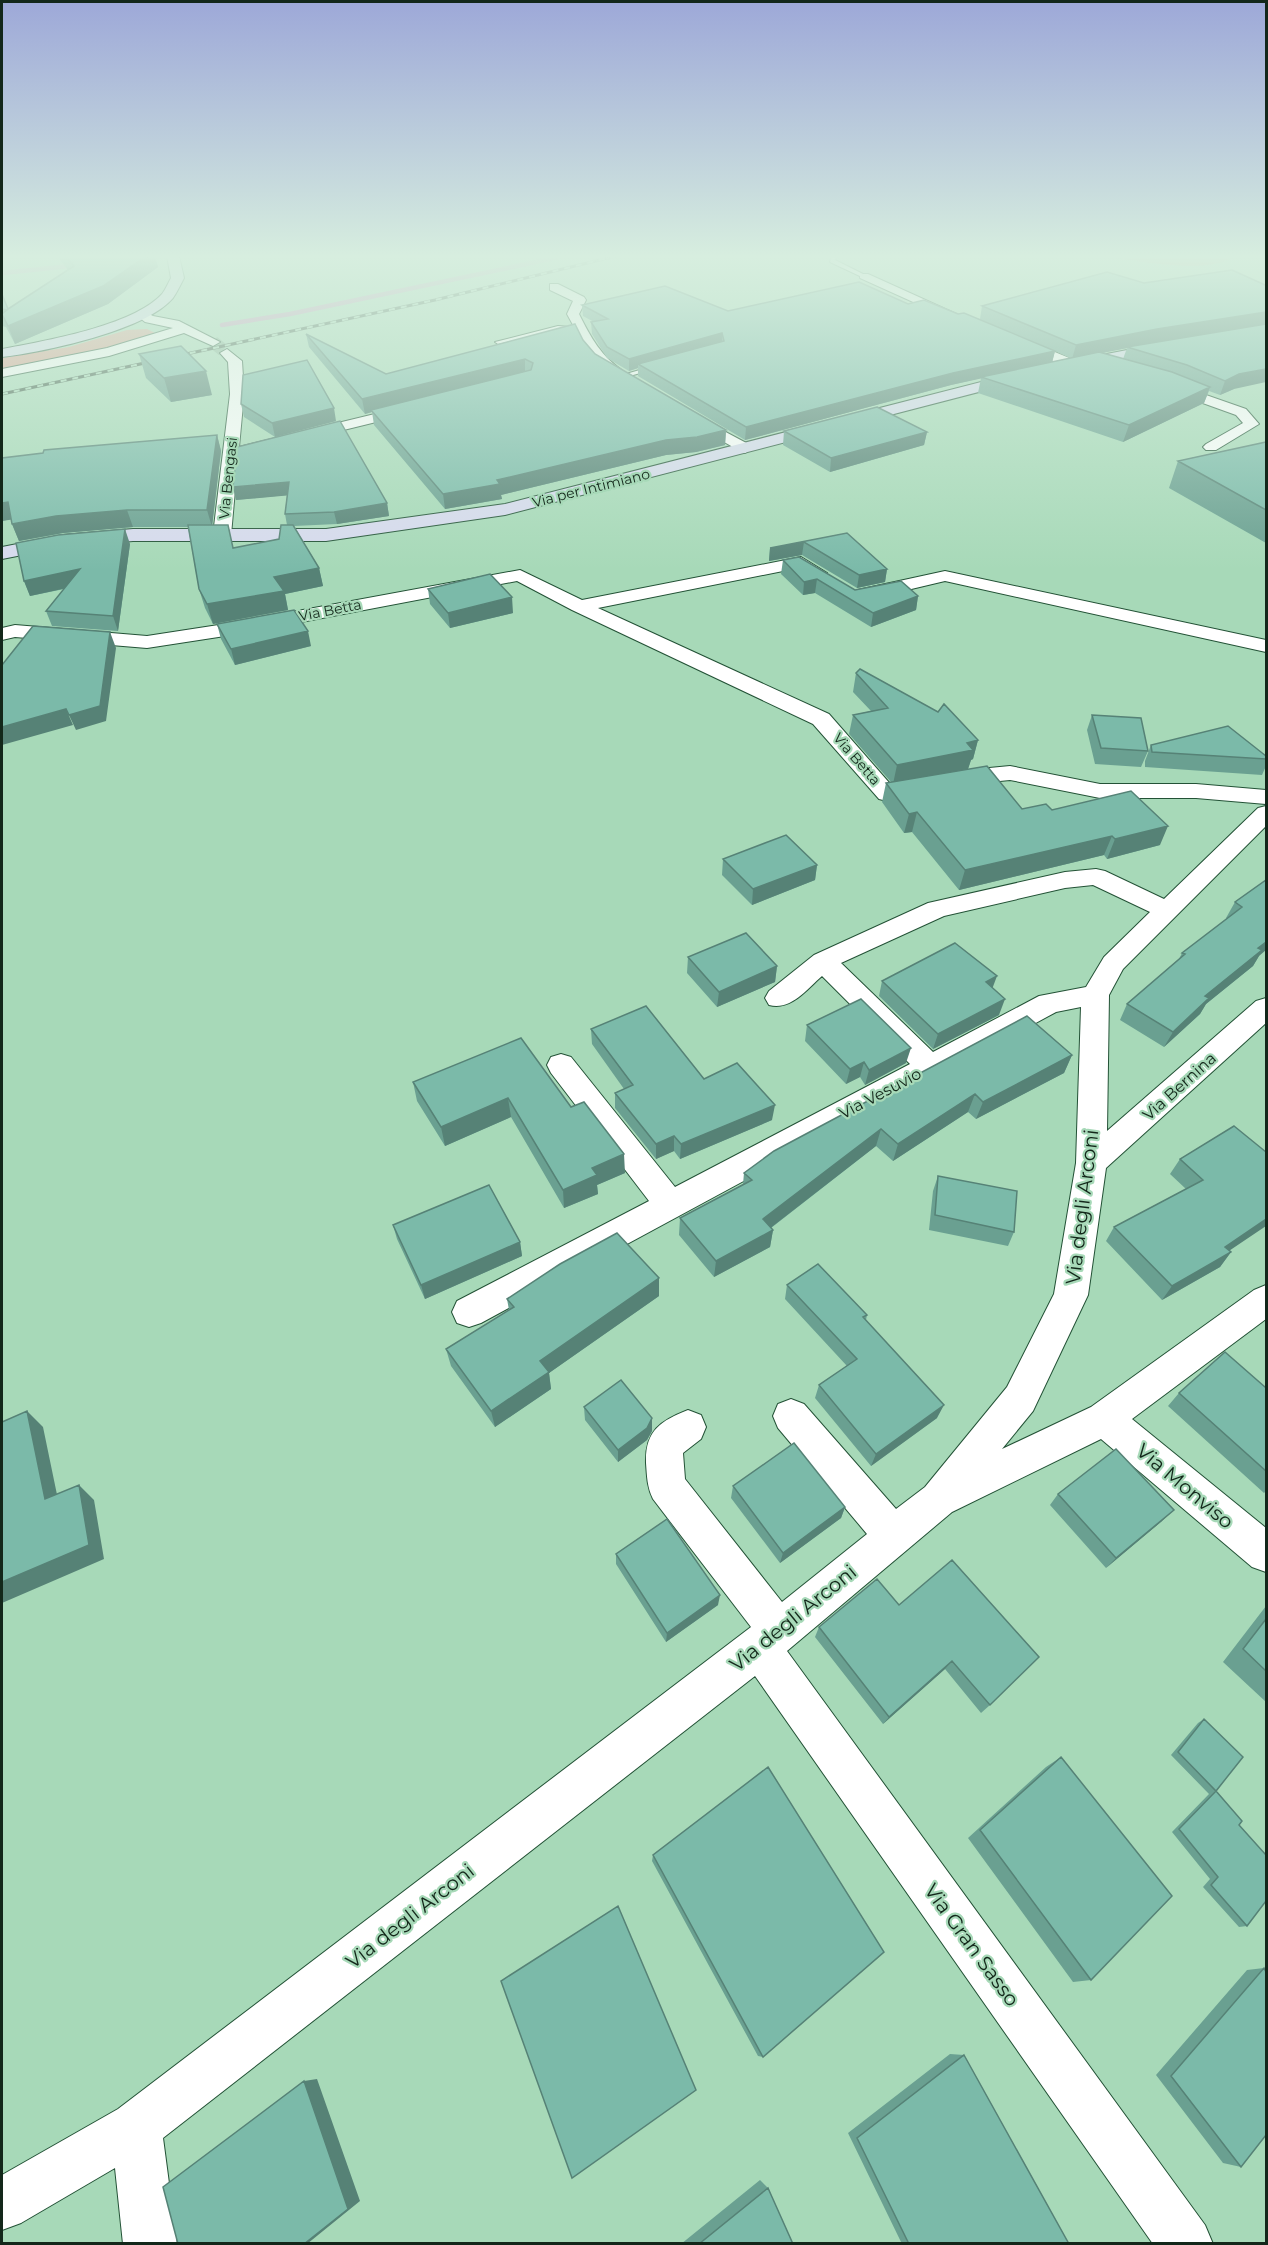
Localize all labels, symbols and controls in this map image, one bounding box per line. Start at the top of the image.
street label: Via Bengasi [215,436,241,520]
street label: Via per Intimiano [530,465,652,511]
street label: Via Betta [297,595,363,625]
street label: Via Betta [829,729,885,789]
street label: Via Bernina [1139,1048,1220,1124]
street label: Via Vesuvio [836,1064,925,1123]
street label: Via degli Arconi [1061,1128,1103,1286]
street label: Via Monviso [1132,1438,1238,1534]
street label: Via degli Arconi [725,1560,861,1676]
street label: Via degli Arconi [341,1859,479,1973]
street label: Via Gran Sasso [920,1879,1024,2011]

